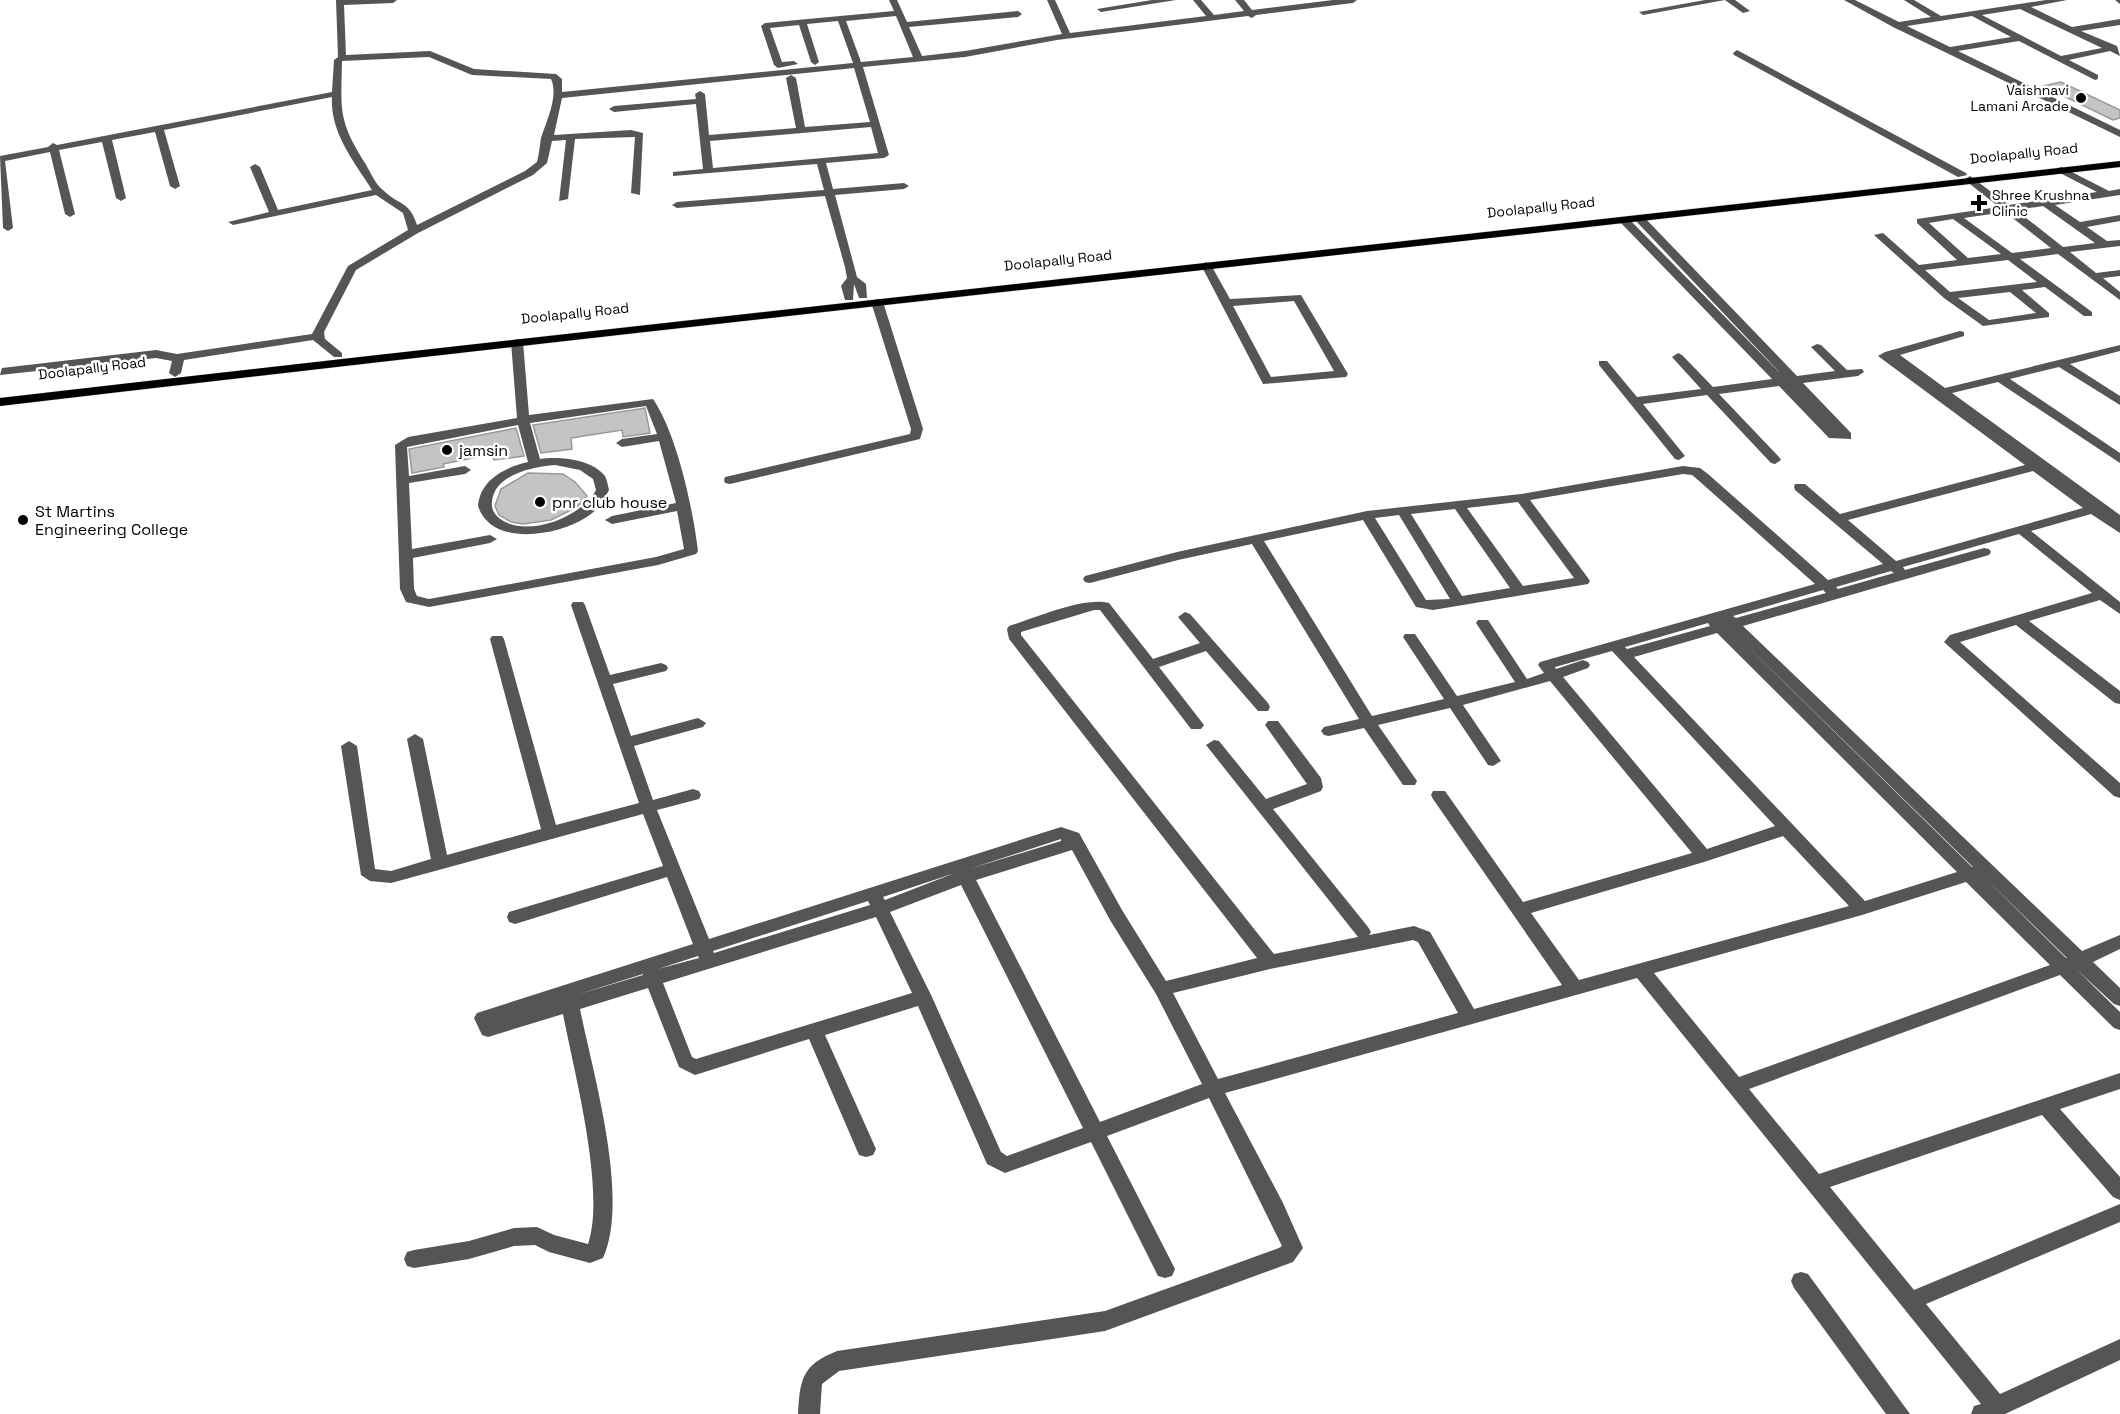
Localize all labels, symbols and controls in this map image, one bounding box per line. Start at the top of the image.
place label: Vaishnavi Lamani Arcade [1970,81,2069,115]
marker: Vaishnavi Lamani Arcade [2074,91,2088,105]
street label: Doolapally Road [1969,138,2079,168]
place label: Shree Krushna Clinic [1992,186,2089,220]
street label: Doolapally Road [1486,192,1596,222]
marker: Shree Krushna Clinic [1970,194,1988,212]
street label: Doolapally Road [1003,245,1113,275]
street label: Doolapally Road [520,298,630,328]
street label: Doolapally Road [37,352,147,384]
place label: jamsin [458,440,508,461]
marker: jamsin [440,443,454,457]
place label: pnr club house [552,492,667,513]
marker: pnr club house [533,495,547,509]
place label: St Martins Engineering College [35,501,188,540]
marker: St Martins Engineering College [16,513,30,527]

